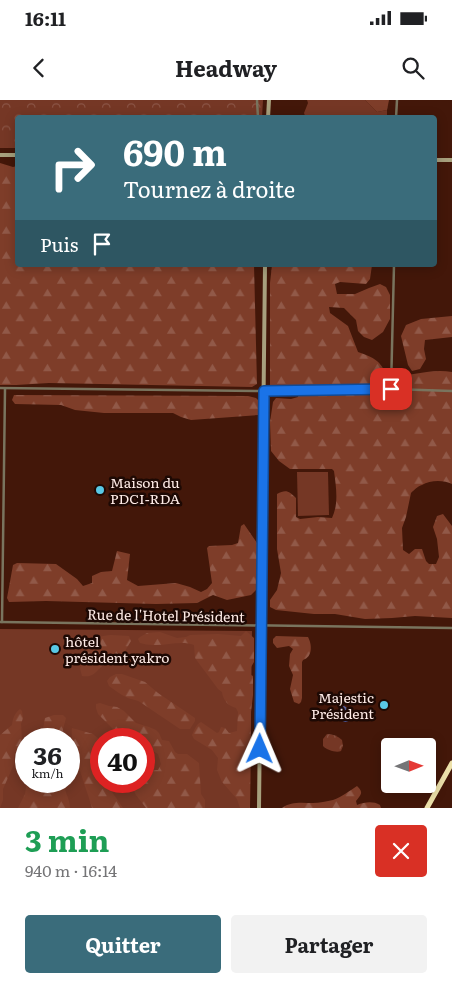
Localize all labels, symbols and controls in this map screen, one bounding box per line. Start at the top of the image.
text: 16:11 [25,4,66,32]
text: Headway [175,51,277,84]
icon: back [25,54,53,82]
icon: search [399,54,427,82]
text: 690 m [123,125,227,177]
icon: right [40,135,105,200]
text: Tournez à droite [123,172,295,205]
text: Puis [40,230,78,258]
icon: arrive [88,230,116,258]
pin [370,368,412,410]
icon: arrive [377,375,405,403]
place label: Maison du PDCI-RDA [110,472,181,508]
marker: Maison du PDCI-RDA [94,484,106,496]
street label: Rue de l'Hotel Président [87,604,245,626]
place label: hôtel président yakro [65,631,169,667]
marker: hôtel président yakro [49,643,61,655]
place label: Majestic Président [311,687,374,723]
marker: Majestic Président [378,699,390,711]
position arrow [233,722,285,774]
speed limit sign: 40 [90,728,155,793]
text: 36 [33,736,62,773]
north arrow [381,738,436,792]
map controls [381,738,436,793]
text: km/h [32,764,63,782]
text: 3 min [25,817,109,861]
button: close [375,825,427,877]
text: 940 m · 16:14 [25,858,117,882]
button: Quitter [25,915,221,973]
button: Partager [231,915,427,973]

